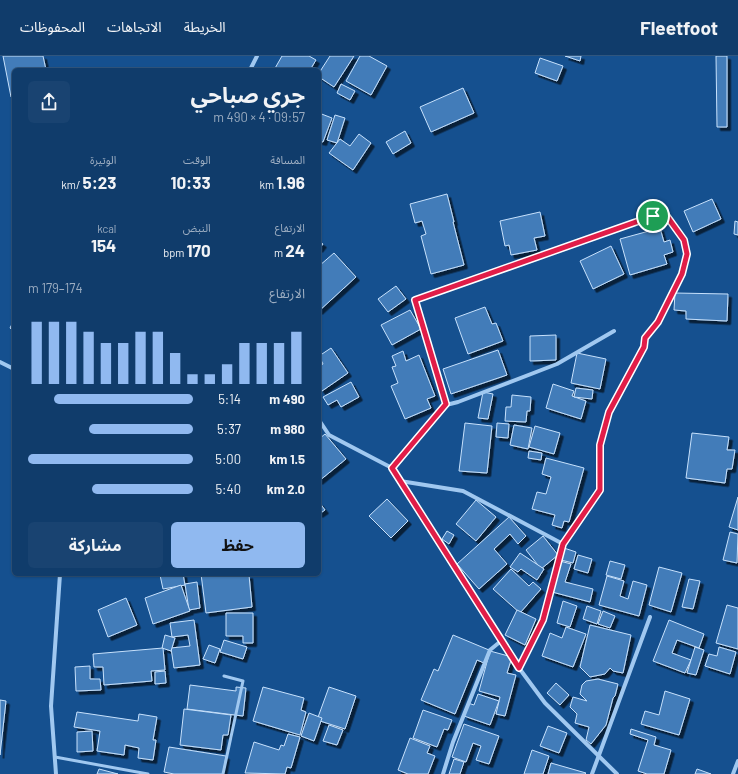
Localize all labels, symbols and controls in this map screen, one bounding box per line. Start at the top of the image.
text: Fleetfoot [640,16,718,39]
text: المحفوظات [20,18,85,35]
text: الاتجاهات [107,18,162,35]
text: الخريطة [184,18,226,35]
button: share [28,81,70,123]
text: جري صباحي [190,81,305,107]
text: 09:57 · 4 × 490 m [213,109,305,125]
text: الوتيرة [90,153,116,166]
text: الوقت [183,153,211,166]
text: المسافة [270,153,305,166]
text: 5:23 [83,172,116,192]
text: 10:33 [170,172,211,192]
text: 1.96 [276,172,305,192]
text: /km [61,178,83,191]
text: km [259,178,276,191]
pin [636,199,670,233]
icon: arrive [642,205,664,227]
text: النبض [183,221,211,234]
text: الارتفاع [275,221,305,234]
text: kcal [97,222,116,235]
text: 154 [91,235,116,255]
text: 170 [187,240,211,260]
text: 24 [285,240,305,260]
text: bpm [163,246,187,259]
text: m [274,246,285,259]
text: 174–179 m [28,280,83,296]
text: الارتفاع [269,285,305,301]
text: 5:14 [218,391,241,407]
text: 490 m [269,391,305,407]
text: 5:37 [217,421,241,437]
text: 980 m [270,421,305,437]
text: 5:00 [215,451,241,467]
text: 1.5 km [269,451,305,467]
text: 5:40 [215,481,241,497]
text: 2.0 km [267,481,305,497]
button: مشاركة [28,522,163,568]
button: حفظ [171,522,305,568]

